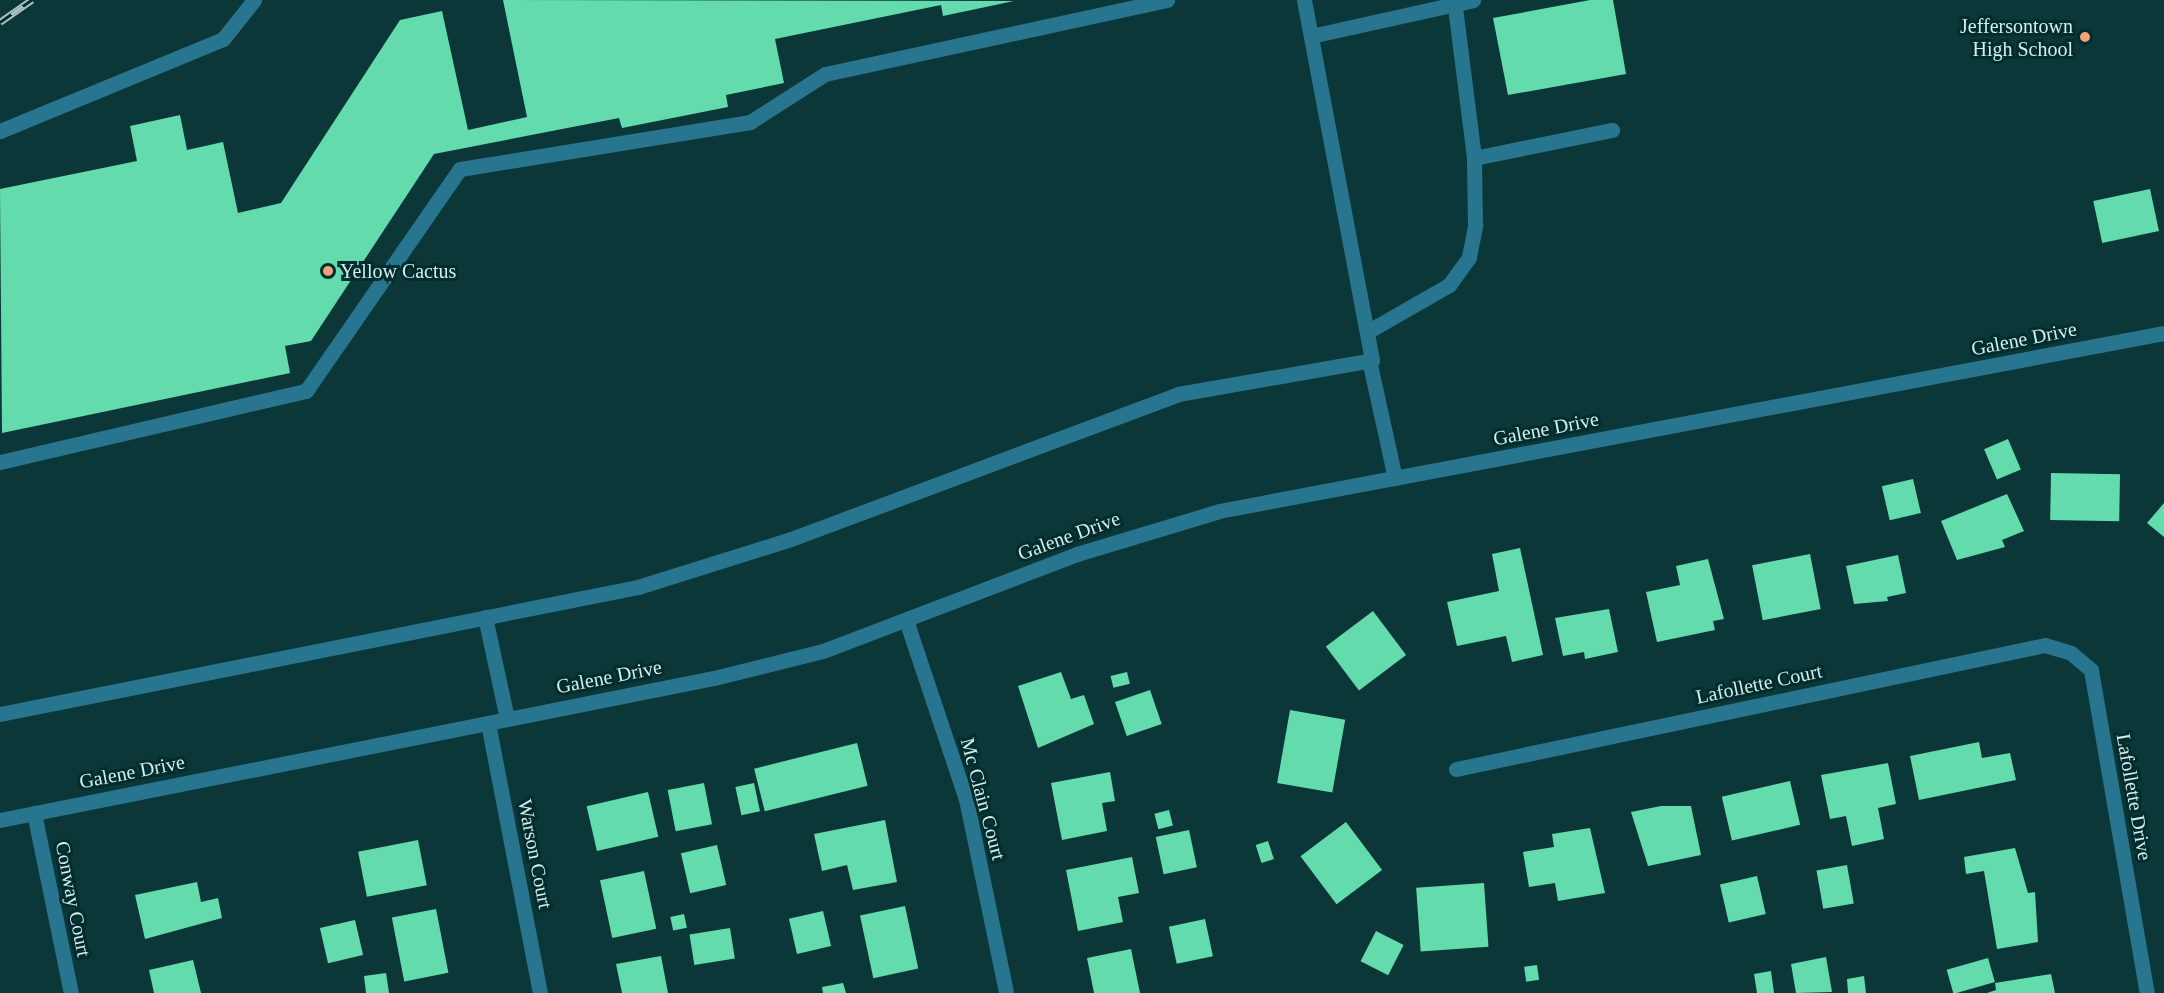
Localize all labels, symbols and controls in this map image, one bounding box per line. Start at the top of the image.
place label: Jeffersontown High School [1960,14,2073,61]
marker: Jeffersontown High School [2078,30,2092,44]
place label: Yellow Cactus [340,259,456,283]
marker: Yellow Cactus [321,264,335,278]
street label: Galene Drive [1969,317,2079,361]
street label: Galene Drive [1491,407,1601,451]
street label: Galene Drive [1015,506,1123,566]
street label: Galene Drive [554,655,664,699]
street label: Lafollette Court [1694,659,1824,709]
street label: Lafollette Drive [2111,732,2157,862]
street label: Mc Clain Court [955,735,1011,863]
street label: Galene Drive [77,750,187,794]
street label: Warson Court [513,797,557,911]
street label: Conway Court [50,839,96,959]

